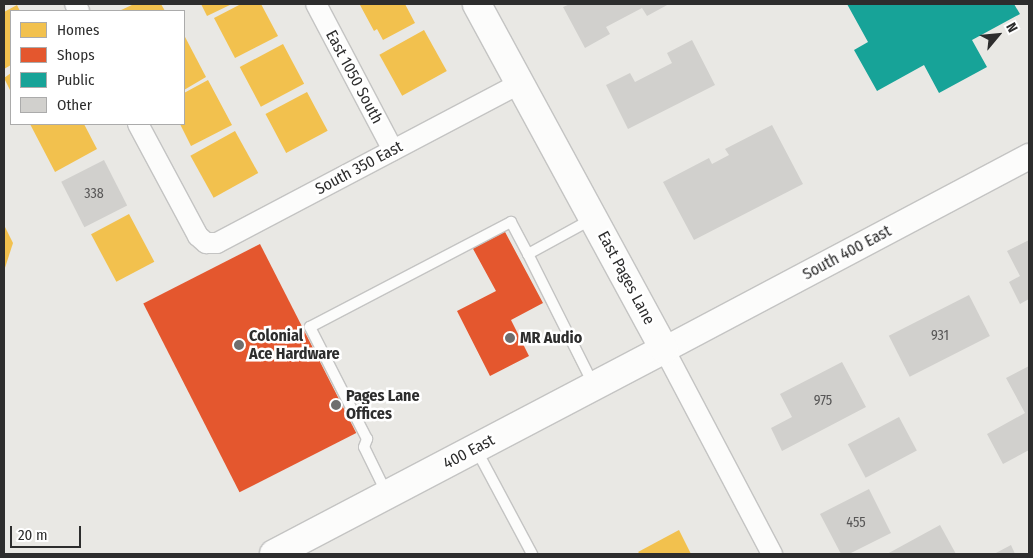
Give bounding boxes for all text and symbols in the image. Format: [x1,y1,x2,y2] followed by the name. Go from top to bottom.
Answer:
[10,10,185,125] legend
[973,10,1023,60] north arrow
[1002,20,1021,35] text: N
[57,21,99,39] text: Homes
[321,27,387,127] street label: East 1050 South
[57,46,95,64] text: Shops
[57,71,94,89] text: Public
[57,96,92,114] text: Other
[312,137,406,199] street label: South 350 East
[84,186,104,202] house number: 338
[799,222,895,284] street label: South 400 East
[593,228,659,328] street label: East Pages Lane
[249,326,340,364] place label: Colonial Ace Hardware
[520,328,582,348] place label: MR Audio
[931,328,949,344] house number: 931
[504,332,516,344] marker: MR Audio
[233,339,245,351] marker: Colonial Ace Hardware
[346,386,420,424] place label: Pages Lane Offices
[814,393,832,409] house number: 975
[330,399,342,411] marker: Pages Lane Offices
[440,431,498,473] street label: 400 East
[846,515,866,531] house number: 455
[12,516,84,548] scale bar
[18,526,48,544] text: 20 m

